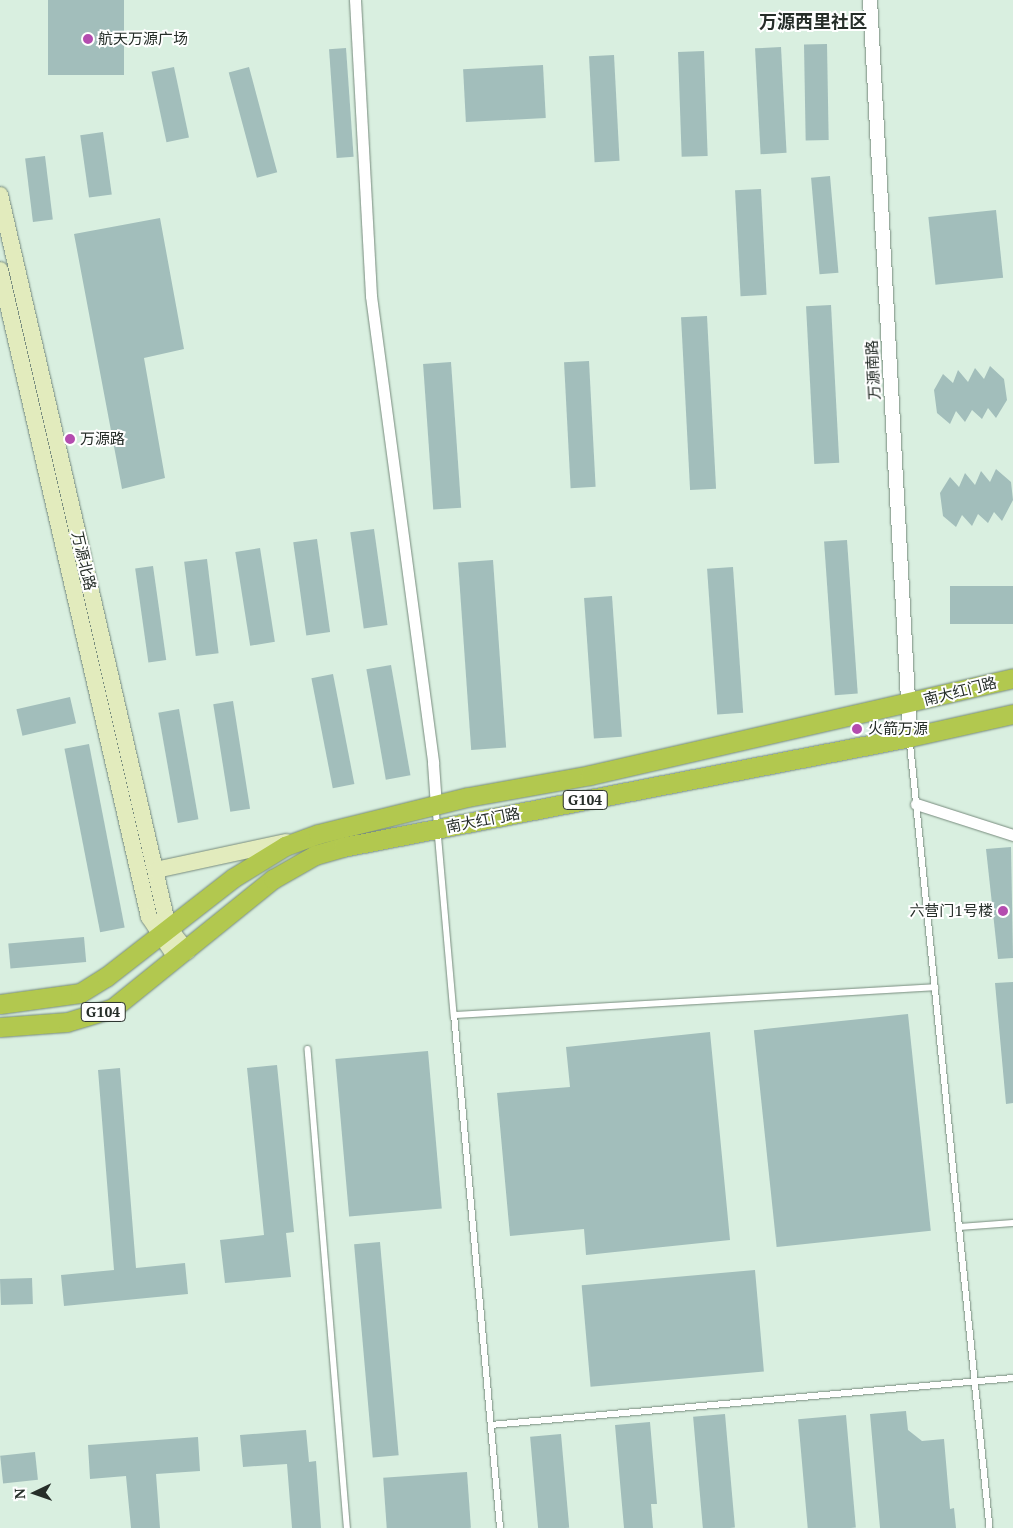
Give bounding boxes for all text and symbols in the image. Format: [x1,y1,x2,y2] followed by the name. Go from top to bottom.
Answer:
[759,10,867,32] district label: 万源西里社区
[98,30,188,48] place label: 航天万源广场
[82,33,94,45] marker: 航天万源广场
[862,340,884,400] street label: 万源南路
[80,430,125,448] place label: 万源路
[64,433,76,445] marker: 万源路
[68,530,100,592] street label: 万源北路
[921,673,999,709] street label: 南大红门路
[868,720,928,738] place label: 火箭万源
[850,722,864,736] marker: 火箭万源
[562,788,608,812] road number: G104
[444,804,522,836] street label: 南大红门路
[910,902,993,920] place label: 六营门1号楼
[997,905,1009,917] marker: 六营门1号楼
[80,1000,126,1024] road number: G104
[10,1468,60,1518] north arrow
[10,1488,29,1500] text: N

